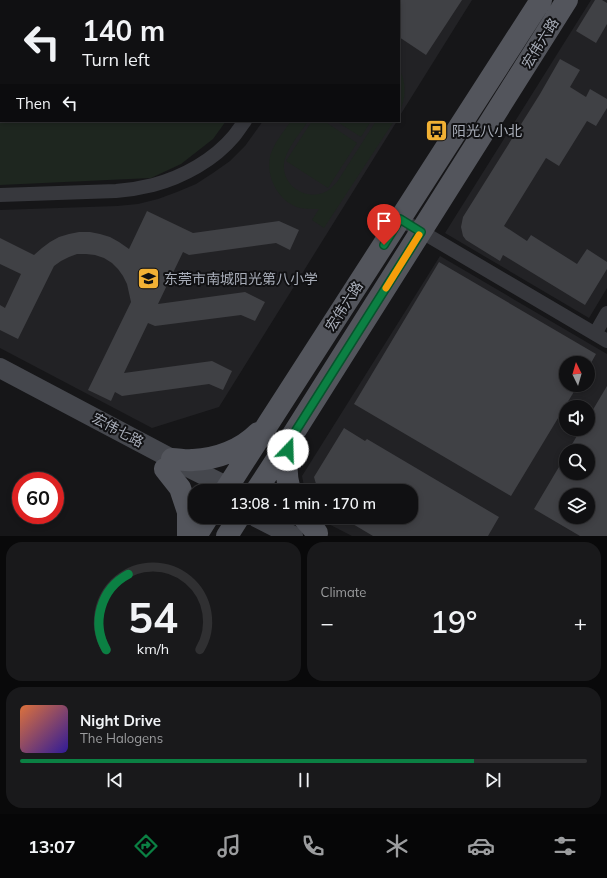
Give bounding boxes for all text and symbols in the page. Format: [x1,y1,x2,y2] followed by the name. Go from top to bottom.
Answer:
[82,13,165,48] text: 140 m
[518,14,562,72] street label: 宏伟六路
[16,16,68,68] icon: left
[82,48,150,71] text: Turn left
[59,92,81,114] icon: left
[16,94,51,113] text: Then
[423,118,449,144] bus stop icon: 阳光八小北
[452,122,522,140] place label: 阳光八小北
[367,204,401,245] pin
[373,210,395,232] icon: arrive
[136,266,162,292] school or university icon: 东莞市南城阳光第八小学
[164,270,318,288] place label: 东莞市南城阳光第八小学
[321,278,367,334] street label: 宏伟六路
[559,356,595,392] north arrow
[559,356,595,524] map controls
[559,400,595,436] button: sound
[89,409,147,451] street label: 宏伟七路
[267,429,309,471] position arrow
[559,444,595,480] button: search
[12,472,64,524] speed limit sign: 60
[559,488,595,524] button: layers
[230,494,376,513] text: 13:08 · 1 min · 170 m
[321,584,366,600] text: Climate
[128,590,178,642] text: 54
[430,603,477,641] text: 19°
[321,609,334,637] text: −
[574,609,587,637] text: +
[137,639,169,657] text: km/h
[80,711,161,730] text: Night Drive
[80,730,163,746] text: The Halogens
[104,769,126,791] icon: previous
[293,769,315,791] icon: pause
[482,769,504,791] icon: next
[132,832,160,860] icon: directions
[215,832,243,860] icon: music
[299,832,327,860] icon: phone
[383,832,411,860] icon: climate
[467,832,495,860] icon: car
[551,832,579,860] icon: filters
[28,835,76,858] text: 13:07

